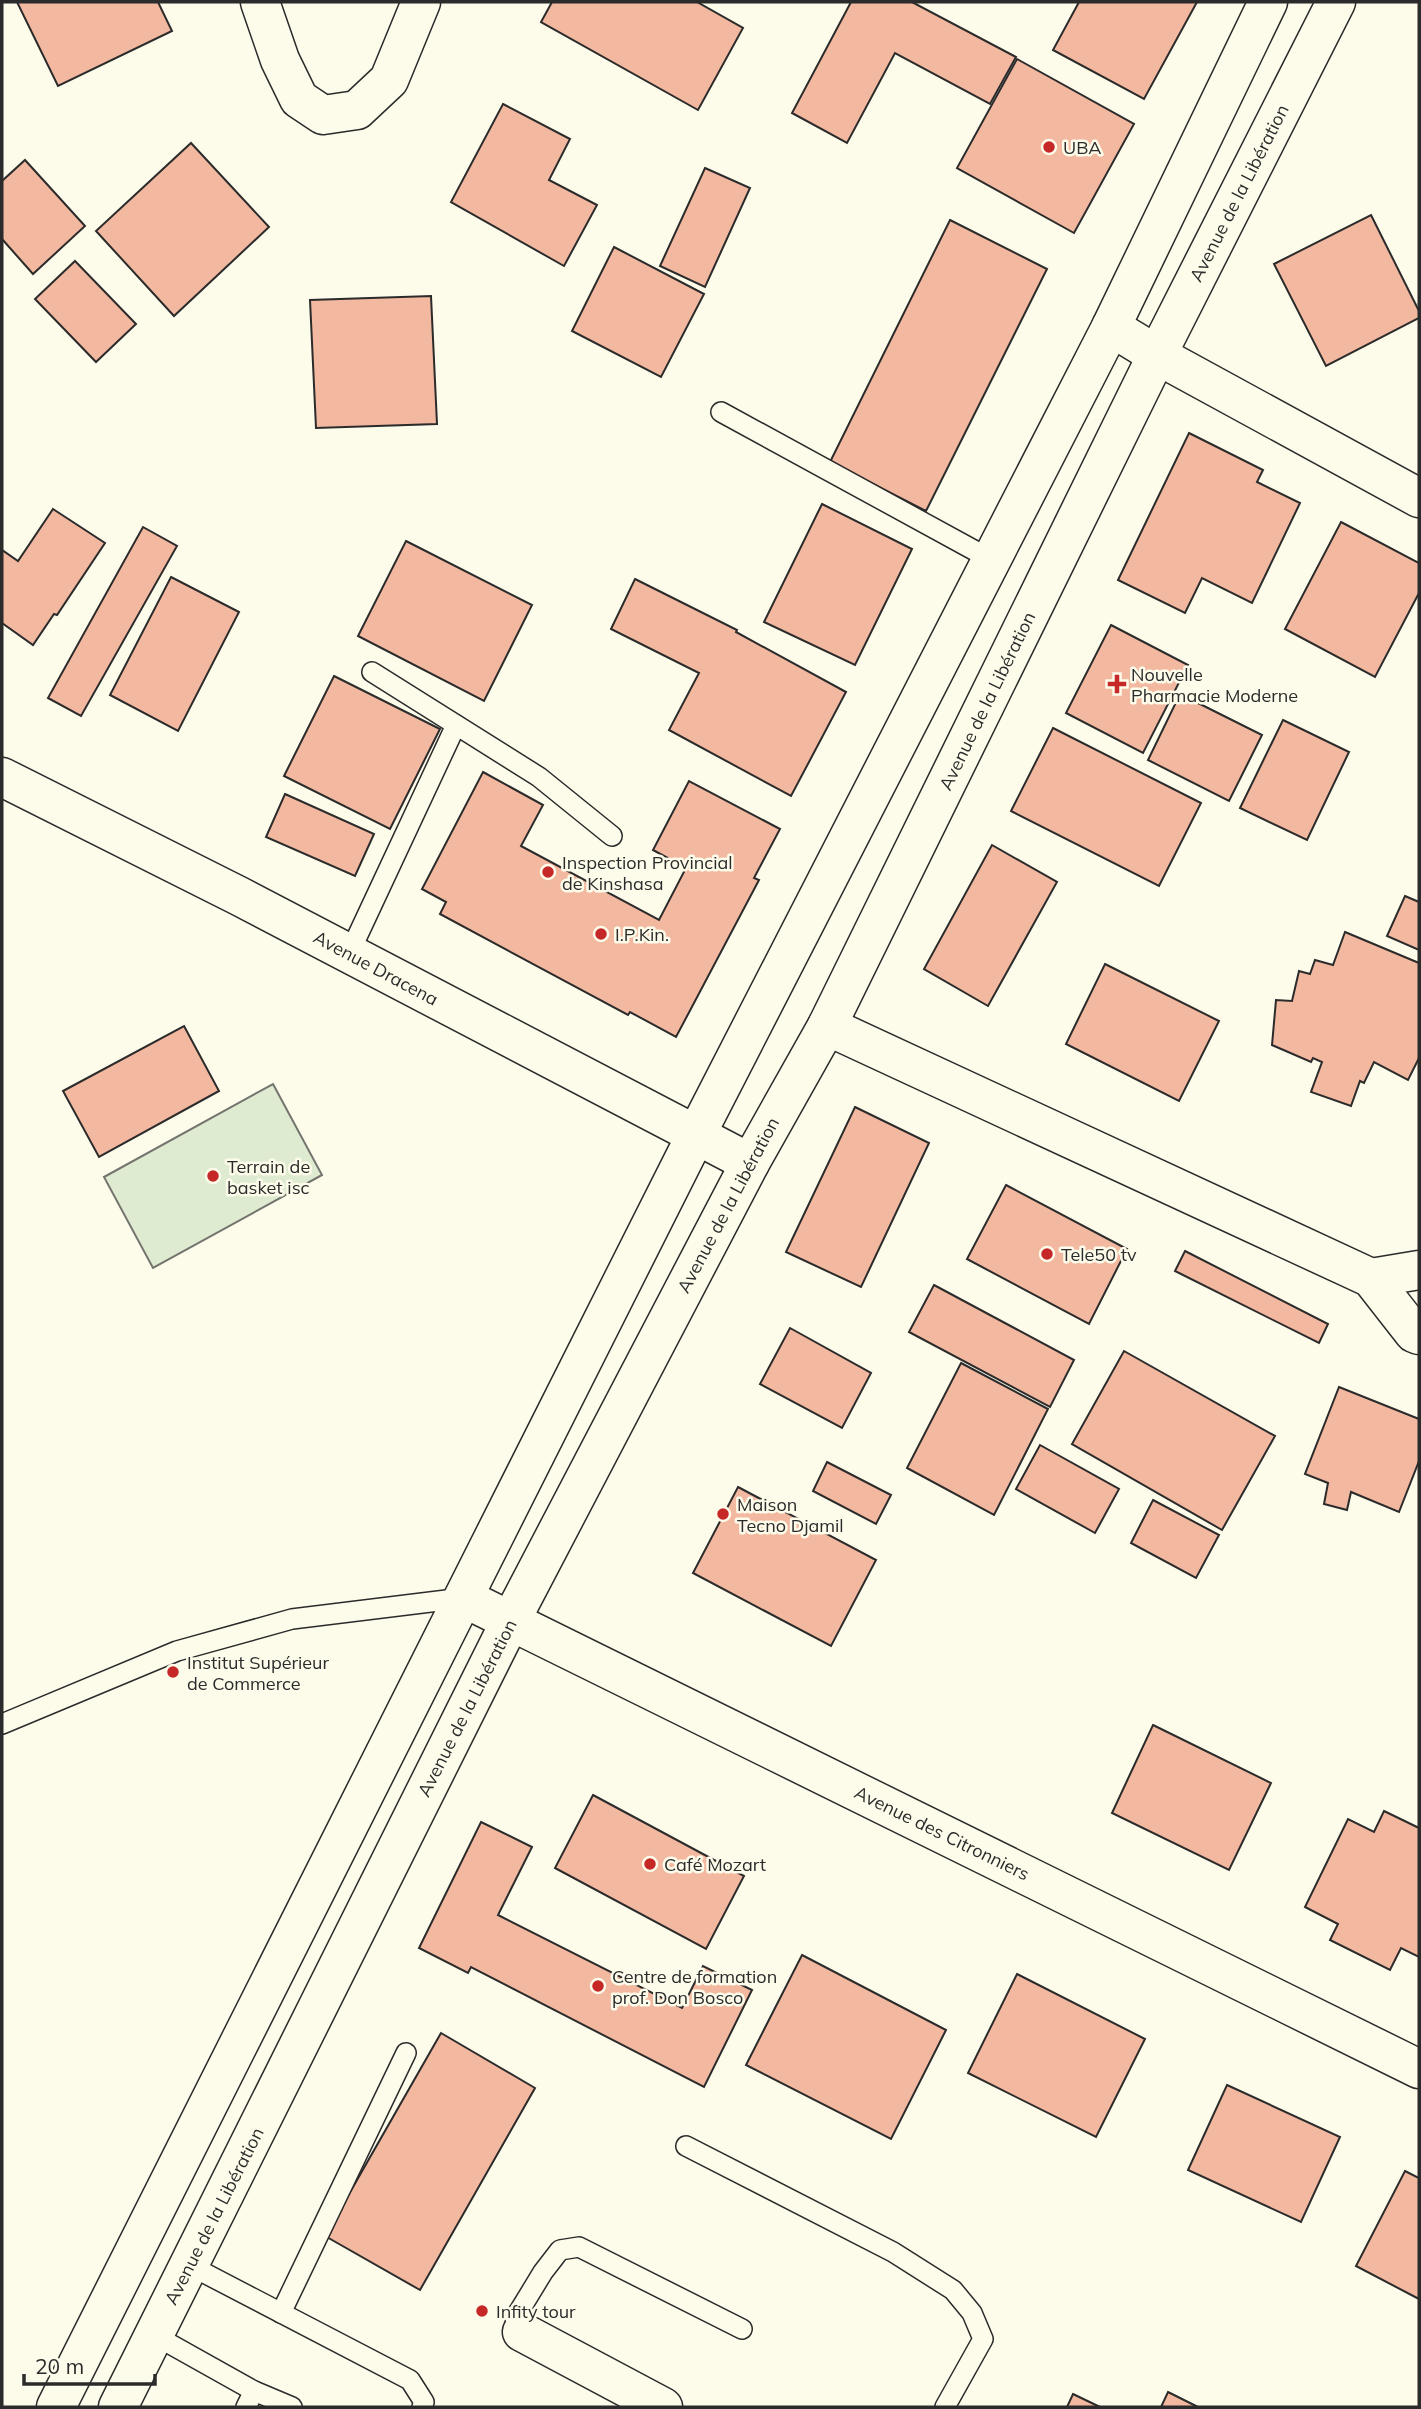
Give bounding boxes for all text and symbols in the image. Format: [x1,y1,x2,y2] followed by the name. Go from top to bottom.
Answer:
[1184,101,1294,285] street label: Avenue de la Libération
[1063,136,1101,159] place label: UBA
[1041,139,1057,155] marker: UBA
[934,608,1040,794] street label: Avenue de la Libération
[1131,663,1298,707] place label: Nouvelle Pharmacie Moderne
[1109,676,1125,692] marker: Nouvelle Pharmacie Moderne
[562,851,733,895] place label: Inspection Provincial de Kinshasa
[540,864,556,880] marker: Inspection Provincial de Kinshasa
[615,923,669,946] place label: I.P.Kin.
[310,925,442,1011] street label: Avenue Dracena
[593,926,609,942] marker: I.P.Kin.
[672,1113,784,1297] street label: Avenue de la Libération
[227,1155,310,1199] place label: Terrain de basket isc
[205,1168,221,1184] marker: Terrain de basket isc
[1061,1243,1137,1266] place label: Tele50 tv
[1039,1246,1055,1262] marker: Tele50 tv
[737,1493,844,1537] place label: Maison Tecno Djamil
[715,1506,731,1522] marker: Maison Tecno Djamil
[412,1616,522,1800] street label: Avenue de la Libération
[187,1651,330,1695] place label: Institut Supérieur de Commerce
[165,1664,181,1680] marker: Institut Supérieur de Commerce
[851,1781,1033,1885] street label: Avenue des Citronniers
[664,1853,766,1876] place label: Café Mozart
[642,1856,658,1872] marker: Café Mozart
[612,1965,777,2009] place label: Centre de formation prof. Don Bosco
[590,1978,606,1994] marker: Centre de formation prof. Don Bosco
[159,2124,269,2308] street label: Avenue de la Libération
[496,2300,576,2323] place label: Infity tour
[474,2303,490,2319] marker: Infity tour
[24,2342,156,2386] scale bar
[35,2353,84,2379] text: 20 m

